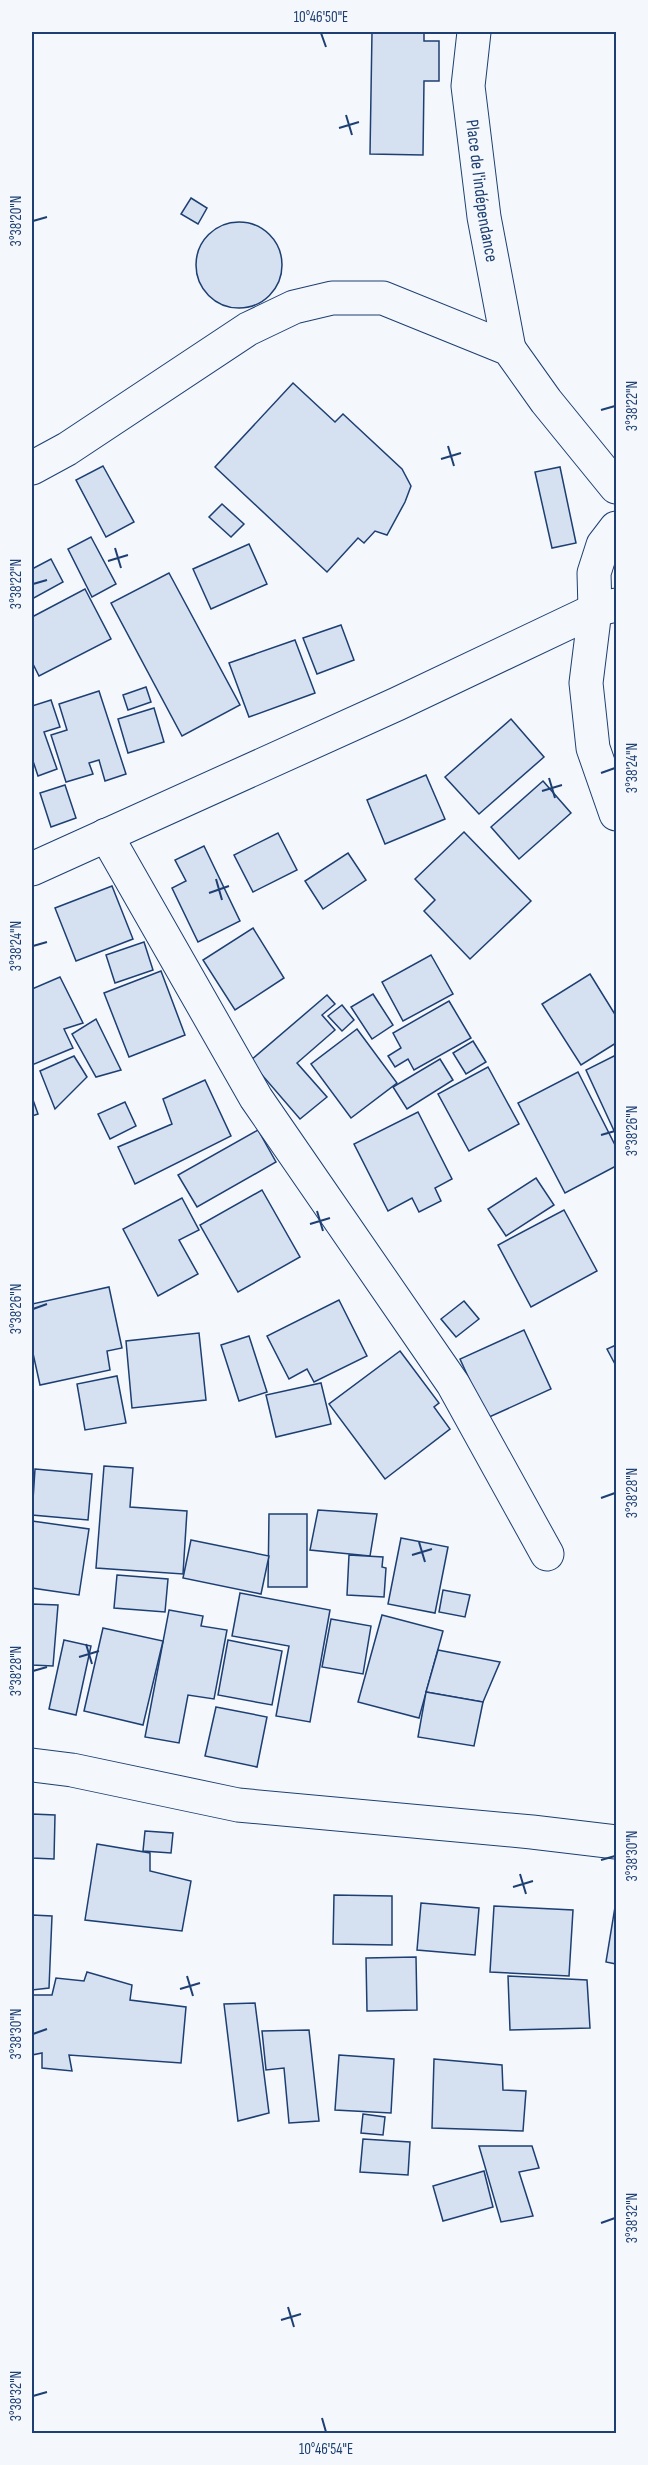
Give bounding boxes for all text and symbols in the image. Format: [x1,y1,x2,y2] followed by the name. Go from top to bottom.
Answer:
[294,8,348,27] text: 10°46'50"E
[462,118,503,264] street label: Place de l'indépendance
[7,196,26,246] text: 3°38'20"N
[623,381,642,431] text: 3°38'22"N
[7,559,26,609] text: 3°38'22"N
[623,743,642,793] text: 3°38'24"N
[7,921,26,971] text: 3°38'24"N
[623,1106,642,1156] text: 3°38'26"N
[7,1284,26,1334] text: 3°38'26"N
[623,1468,642,1518] text: 3°38'28"N
[7,1646,26,1696] text: 3°38'28"N
[623,1831,642,1881] text: 3°38'30"N
[7,2009,26,2059] text: 3°38'30"N
[623,2193,642,2243] text: 3°38'32"N
[7,2371,26,2421] text: 3°38'32"N
[299,2440,353,2459] text: 10°46'54"E

